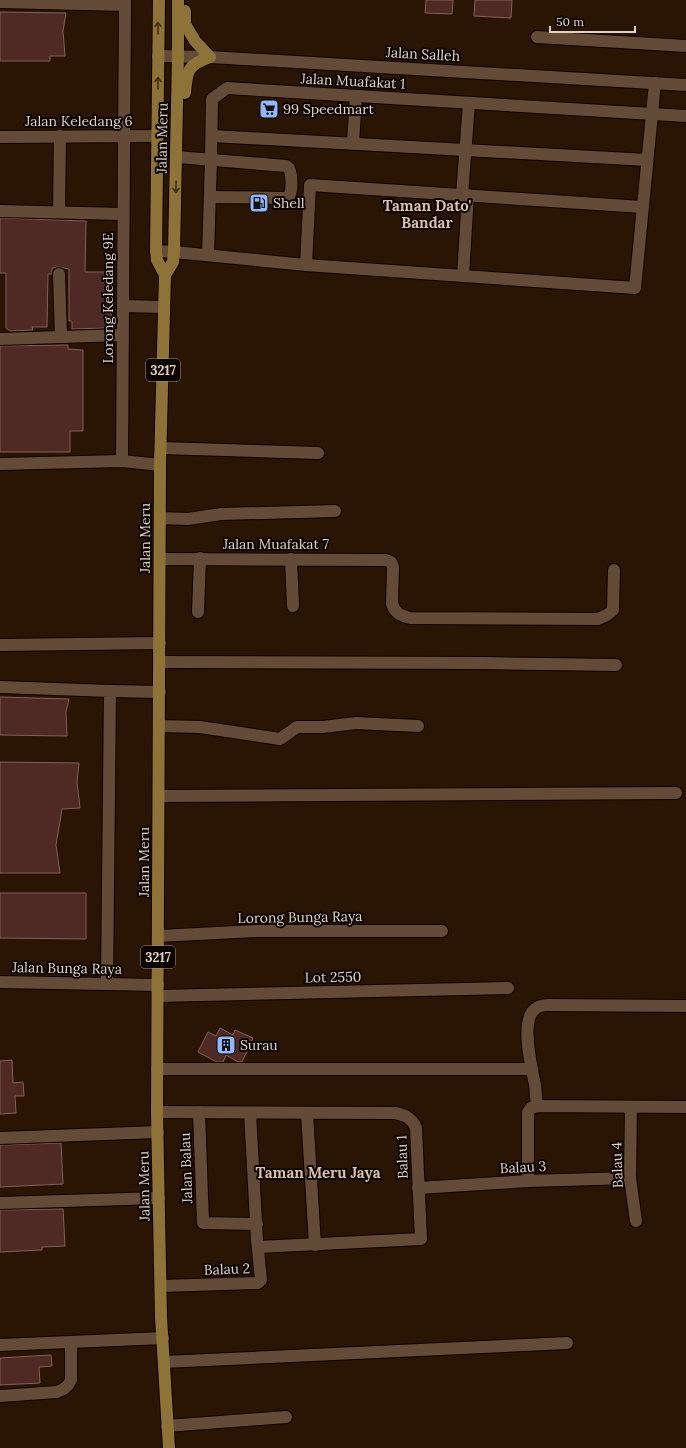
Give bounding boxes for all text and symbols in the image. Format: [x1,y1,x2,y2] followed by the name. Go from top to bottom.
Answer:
[550,8,635,34] scale bar
[556,14,584,29] text: 50 m
[154,22,162,35] one-way arrow
[384,43,461,65] street label: Jalan Salleh
[299,69,406,93] street label: Jalan Muafakat 1
[154,77,162,90] one-way arrow
[258,98,280,120] supermarket icon: 99 Speedmart
[283,100,374,118] place label: 99 Speedmart
[152,103,172,174] street label: Jalan Meru
[24,112,133,130] street label: Jalan Keledang 6
[172,180,180,193] one-way arrow
[248,192,270,214] fuel station icon: Shell
[273,194,305,212] place label: Shell
[383,196,471,232] district label: Taman Dato' Bandar
[99,232,117,363] street label: Lorong Keledang 9E
[146,359,180,381] road number: 3217
[136,503,154,574] street label: Jalan Meru
[222,535,330,553] street label: Jalan Muafakat 7
[135,827,153,898] street label: Jalan Meru
[237,907,363,927] street label: Lorong Bunga Raya
[141,946,175,968] road number: 3217
[11,958,122,978] street label: Jalan Bunga Raya
[304,968,362,986] street label: Lot 2550
[215,1034,237,1056] building icon: Surau
[240,1036,278,1054] place label: Surau
[176,1132,196,1205] street label: Jalan Balau
[392,1135,412,1179] street label: Balau 1
[607,1141,627,1189] street label: Balau 4
[134,1151,154,1222] street label: Jalan Meru
[499,1157,547,1177] street label: Balau 3
[255,1163,381,1182] district label: Taman Meru Jaya
[203,1259,251,1279] street label: Balau 2

